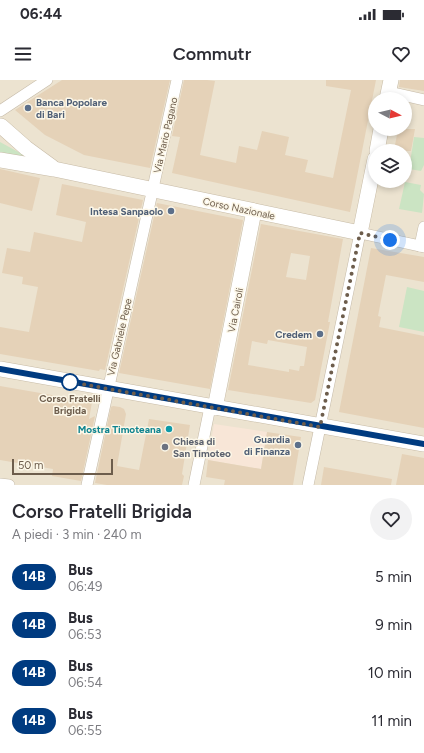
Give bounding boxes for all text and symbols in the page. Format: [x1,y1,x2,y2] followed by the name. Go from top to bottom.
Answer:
[20,5,62,23] text: 06:44
[12,43,34,65] icon: menu
[173,43,251,65] text: Commutr
[390,43,412,65] icon: heart
[368,92,412,136] north arrow
[368,92,412,188] map controls
[36,96,107,121] place label: Banca Popolare di Bari
[150,96,181,174] street label: Via Mario Pagano
[23,103,33,113] marker: Banca Popolare di Bari
[368,144,412,188] button: layers
[202,194,277,223] street label: Corso Nazionale
[90,205,163,218] place label: Intesa Sanpaolo
[166,206,176,216] marker: Intesa Sanpaolo
[380,230,400,250] your location
[225,287,246,333] street label: Via Cairoli
[104,297,135,377] street label: Via Gabriele Pepe
[275,328,312,341] place label: Credem
[315,329,325,339] marker: Credem
[61,373,79,391] marker: Corso Fratelli Brigida
[39,392,101,417] place label: Corso Fratelli Brigida
[78,423,161,436] place label: Mostra Timoteana
[164,424,174,434] marker: Mostra Timoteana
[244,433,290,458] place label: Guardia di Finanza
[173,435,231,460] place label: Chiesa di San Timoteo
[293,440,303,450] marker: Guardia di Finanza
[160,442,170,452] marker: Chiesa di San Timoteo
[12,457,113,476] scale bar
[18,459,43,472] text: 50 m
[370,498,412,540] button: heart
[12,500,192,523] text: Corso Fratelli Brigida
[12,527,141,542] text: A piedi · 3 min · 240 m
[68,561,93,579] text: Bus
[22,568,46,585] text: 14B
[375,568,412,586] text: 5 min
[68,579,102,594] text: 06:49
[68,609,93,627] text: Bus
[22,616,46,633] text: 14B
[375,616,412,634] text: 9 min
[68,627,102,642] text: 06:53
[68,657,93,675] text: Bus
[22,664,46,681] text: 14B
[368,664,412,682] text: 10 min
[68,675,103,690] text: 06:54
[68,705,93,723] text: Bus
[22,712,46,729] text: 14B
[371,712,412,730] text: 11 min
[68,723,102,738] text: 06:55

